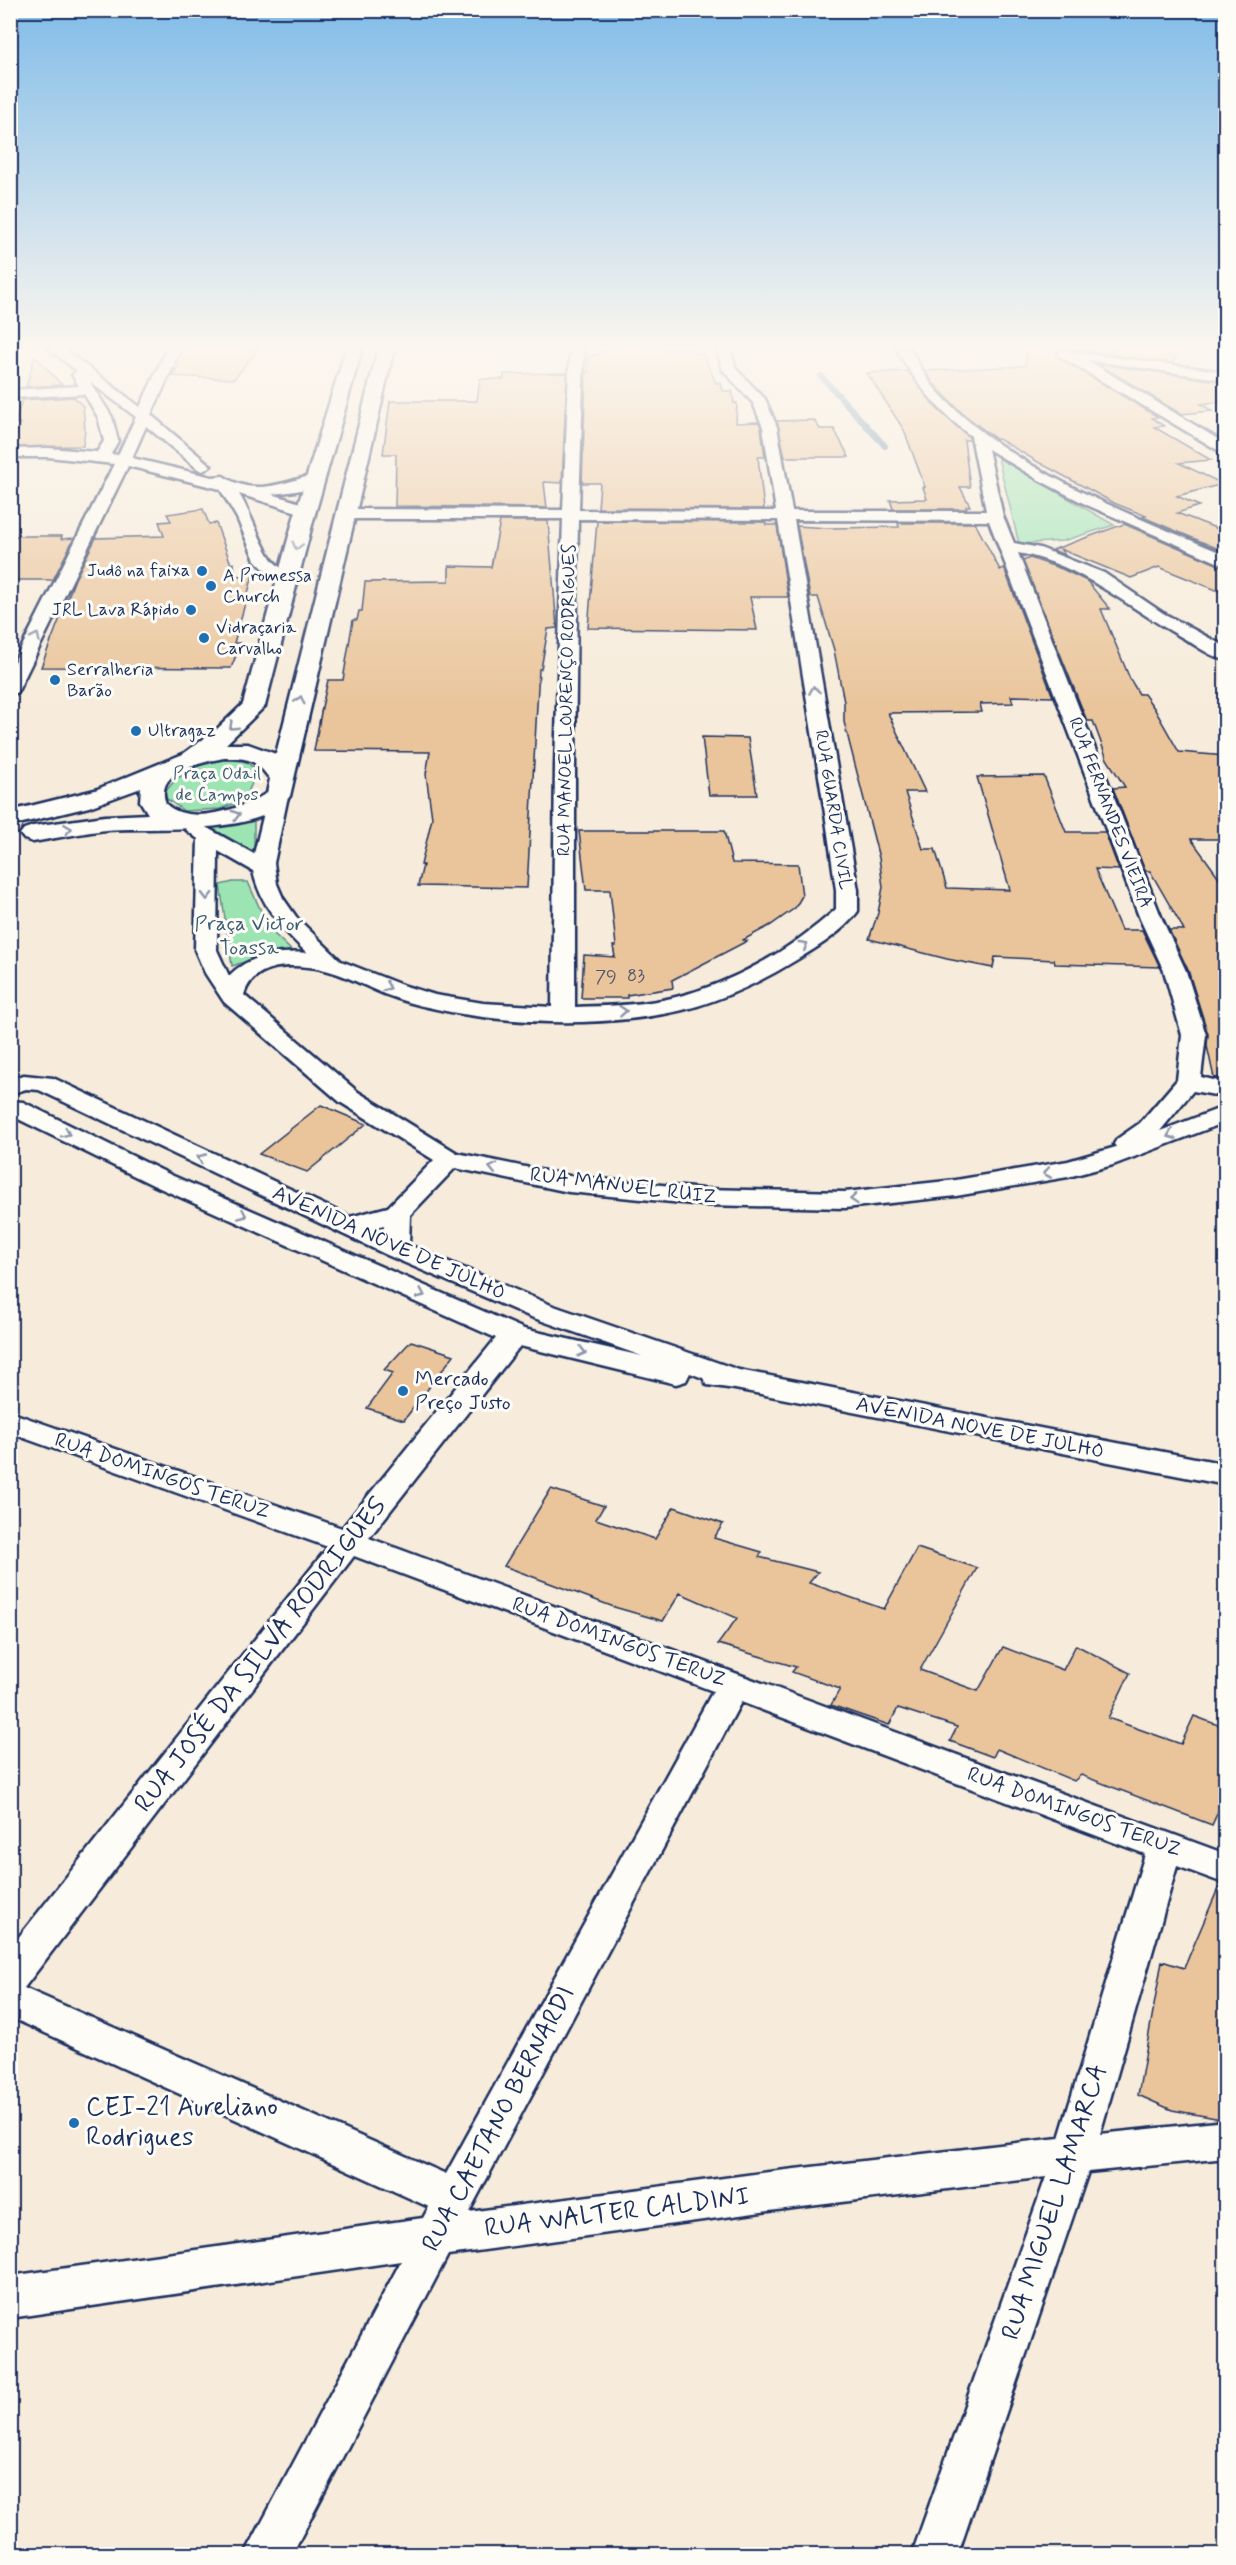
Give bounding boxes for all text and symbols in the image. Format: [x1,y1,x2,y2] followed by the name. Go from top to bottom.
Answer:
[292,540,304,551] one-way arrow
[552,544,582,856] street label: RUA MANOEL LOURENÇO RODRIGUES
[87,559,190,583] place label: Judô na faixa
[195,564,209,578] marker: Judô na faixa
[223,564,312,609] place label: A Promessa Church
[204,579,218,593] marker: A Promessa Church
[51,598,179,622] place label: JRL Lava Rápido
[184,603,198,617] marker: JRL Lava Rápido
[216,616,296,661] place label: Vidraçaria Carvalho
[197,631,211,645] marker: Vidraçaria Carvalho
[29,632,41,643] one-way arrow
[67,658,154,703] place label: Serralheria Barão
[48,673,62,687] marker: Serralheria Barão
[809,685,821,695] one-way arrow
[292,695,305,705] one-way arrow
[1062,714,1158,912] street label: RUA FERNANDES VIEIRA
[148,719,216,743] place label: Ultragaz
[229,719,240,730] one-way arrow
[129,724,143,738] marker: Ultragaz
[809,728,858,892] street label: RUA GUARDA CIVIL
[173,762,261,807] park label: Praça Odail de Campos
[230,810,241,822] one-way arrow
[64,823,73,835] one-way arrow
[201,891,213,900] one-way arrow
[194,910,304,962] park label: Praça Victor Toassa
[798,941,808,953] one-way arrow
[627,964,645,988] house number: 83
[595,965,617,989] house number: 79
[381,980,392,992] one-way arrow
[618,1004,627,1017] one-way arrow
[60,1126,71,1137] one-way arrow
[1167,1128,1178,1140] one-way arrow
[196,1153,207,1165] one-way arrow
[528,1161,718,1211] street label: RUA MANUEL RUIZ
[488,1162,498,1175] one-way arrow
[1042,1166,1051,1178] one-way arrow
[268,1179,510,1307] street label: AVENIDA NOVE DE JULHO
[849,1192,858,1205] one-way arrow
[236,1208,247,1220] one-way arrow
[415,1287,426,1299] one-way arrow
[576,1344,586,1357] one-way arrow
[415,1365,511,1417] place label: Mercado Preço Justo
[396,1384,410,1398] marker: Mercado Preço Justo
[854,1390,1106,1466] street label: AVENIDA NOVE DE JULHO
[51,1426,273,1526] street label: RUA DOMINGOS TERUZ
[126,1489,395,1820] street label: RUA JOSÉ DA SILVA RODRIGUES
[508,1590,730,1694] street label: RUA DOMINGOS TERUZ
[963,1760,1185,1864] street label: RUA DOMINGOS TERUZ
[415,1980,583,2258] street label: RUA CAETANO BERNARDI
[994,2060,1116,2344] street label: RUA MIGUEL LAMARCA
[86,2091,278,2155] place label: CEI-21 Aureliano Rodrigues
[67,2116,81,2130] marker: CEI-21 Aureliano Rodrigues
[483,2180,751,2246] street label: RUA WALTER CALDINI

